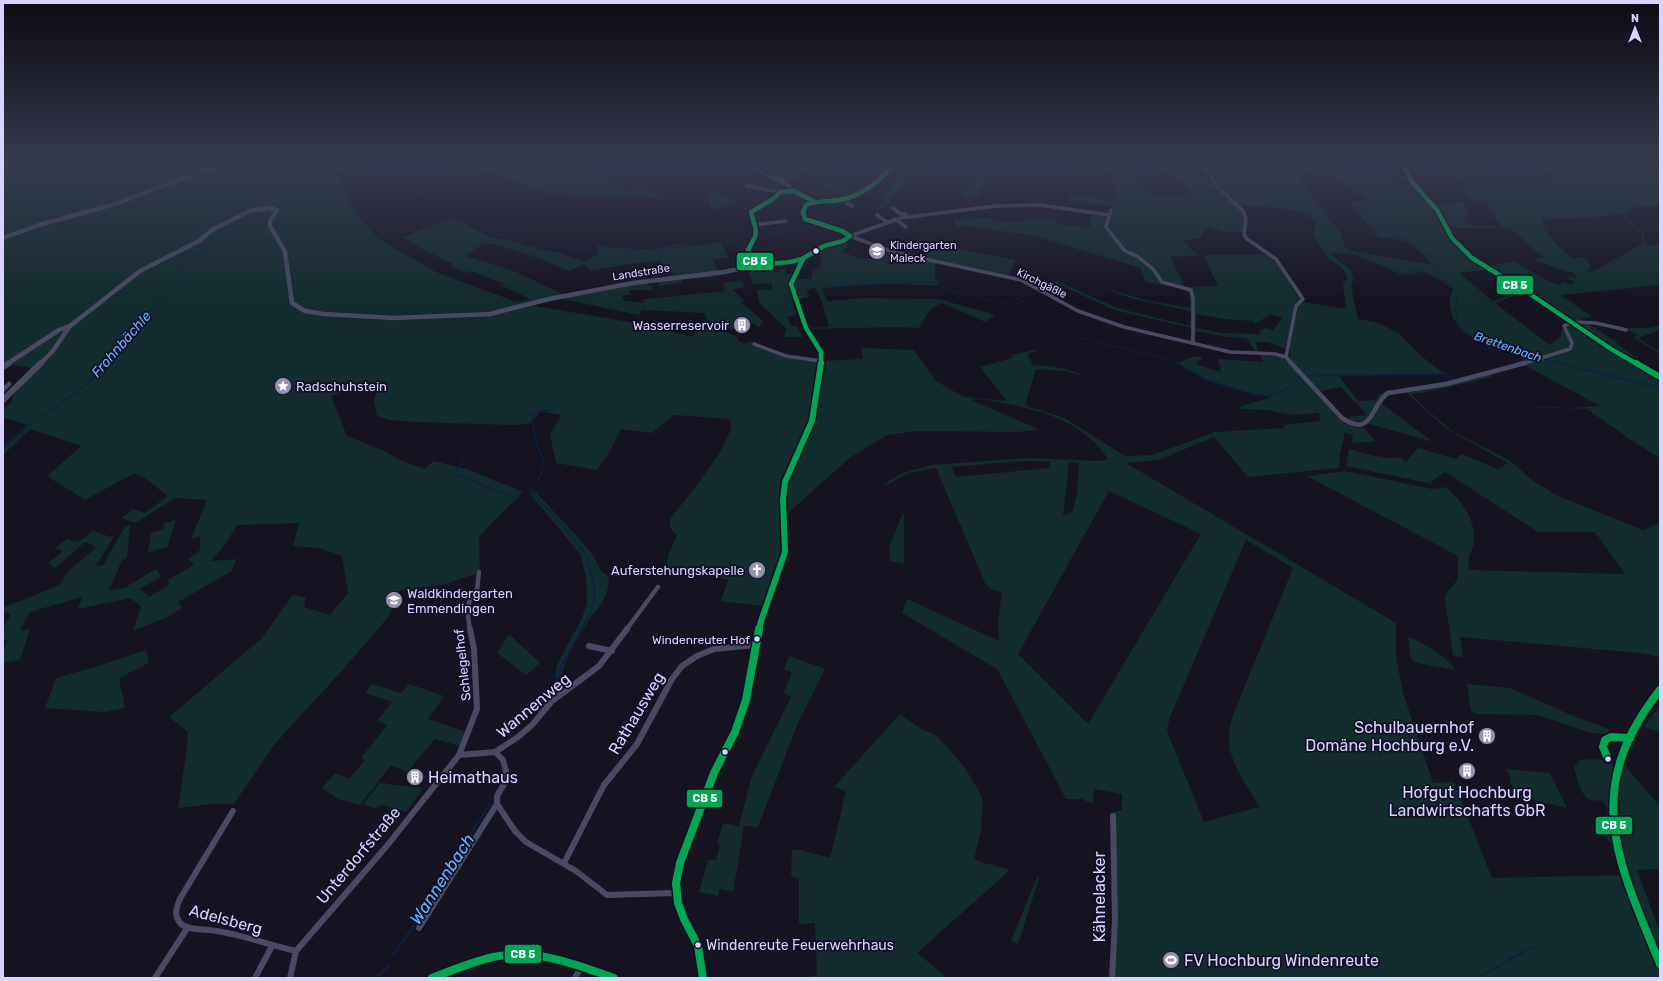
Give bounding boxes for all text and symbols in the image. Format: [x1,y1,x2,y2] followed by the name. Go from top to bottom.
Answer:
[1615,8,1655,48] north arrow
[1631,12,1639,25] text: N
[890,239,957,265] place label: Kindergarten Maleck
[867,241,887,261] school or university icon: Kindergarten Maleck
[811,246,821,256] unlabelled marker
[736,252,774,271] line badge: CB 5
[743,255,767,268] text: CB 5
[611,262,671,283] street label: Landstraße
[1015,266,1069,301] street label: Kirchgäßle
[1496,275,1534,295] line badge: CB 5
[1503,279,1527,292] text: CB 5
[88,308,155,381] water label: Frohnbächle
[732,315,752,335] building icon: Wasserreservoir
[633,318,729,333] place label: Wasserreservoir
[1472,329,1544,365] water label: Brettenbach
[273,376,293,396] place icon: Radschuhstein
[296,379,387,394] place label: Radschuhstein
[747,560,767,580] church icon: Auferstehungskapelle
[611,563,744,579] place label: Auferstehungskapelle
[407,586,513,617] place label: Waldkindergarten Emmendingen
[384,590,404,610] school or university icon: Waldkindergarten Emmendingen
[451,628,475,702] street label: Schlegelhof
[652,633,750,647] place label: Windenreuter Hof
[752,634,762,644] marker: Windenreuter Hof
[493,669,574,742] street label: Wannenweg
[604,669,668,758] street label: Rathausweg
[1305,718,1475,755] place label: Schulbauernhof Domäne Hochburg e.V.
[1477,726,1497,746] building icon: Schulbauernhof Domäne Hochburg e.V.
[720,747,730,757] unlabelled marker
[1603,754,1613,764] unlabelled marker
[1457,761,1477,781] building icon: Hofgut Hochburg Landwirtschafts GbR
[405,767,425,787] building icon: Heimathaus
[428,768,518,787] place label: Heimathaus
[1389,783,1545,820] place label: Hofgut Hochburg Landwirtschafts GbR
[686,789,723,808] line badge: CB 5
[693,792,717,805] text: CB 5
[312,803,404,908] street label: Unterdorfstraße
[1595,816,1633,835] line badge: CB 5
[1602,819,1626,832] text: CB 5
[405,830,479,928] water label: Wannenbach
[1090,851,1109,943] street label: Kähnelacker
[187,901,265,938] street label: Adelsberg
[706,937,894,954] place label: Windenreute Feuerwehrhaus
[693,940,703,950] marker: Windenreute Feuerwehrhaus
[504,944,542,964] line badge: CB 5
[511,948,535,961] text: CB 5
[1161,950,1181,970] sports icon: FV Hochburg Windenreute
[1184,951,1379,970] place label: FV Hochburg Windenreute

